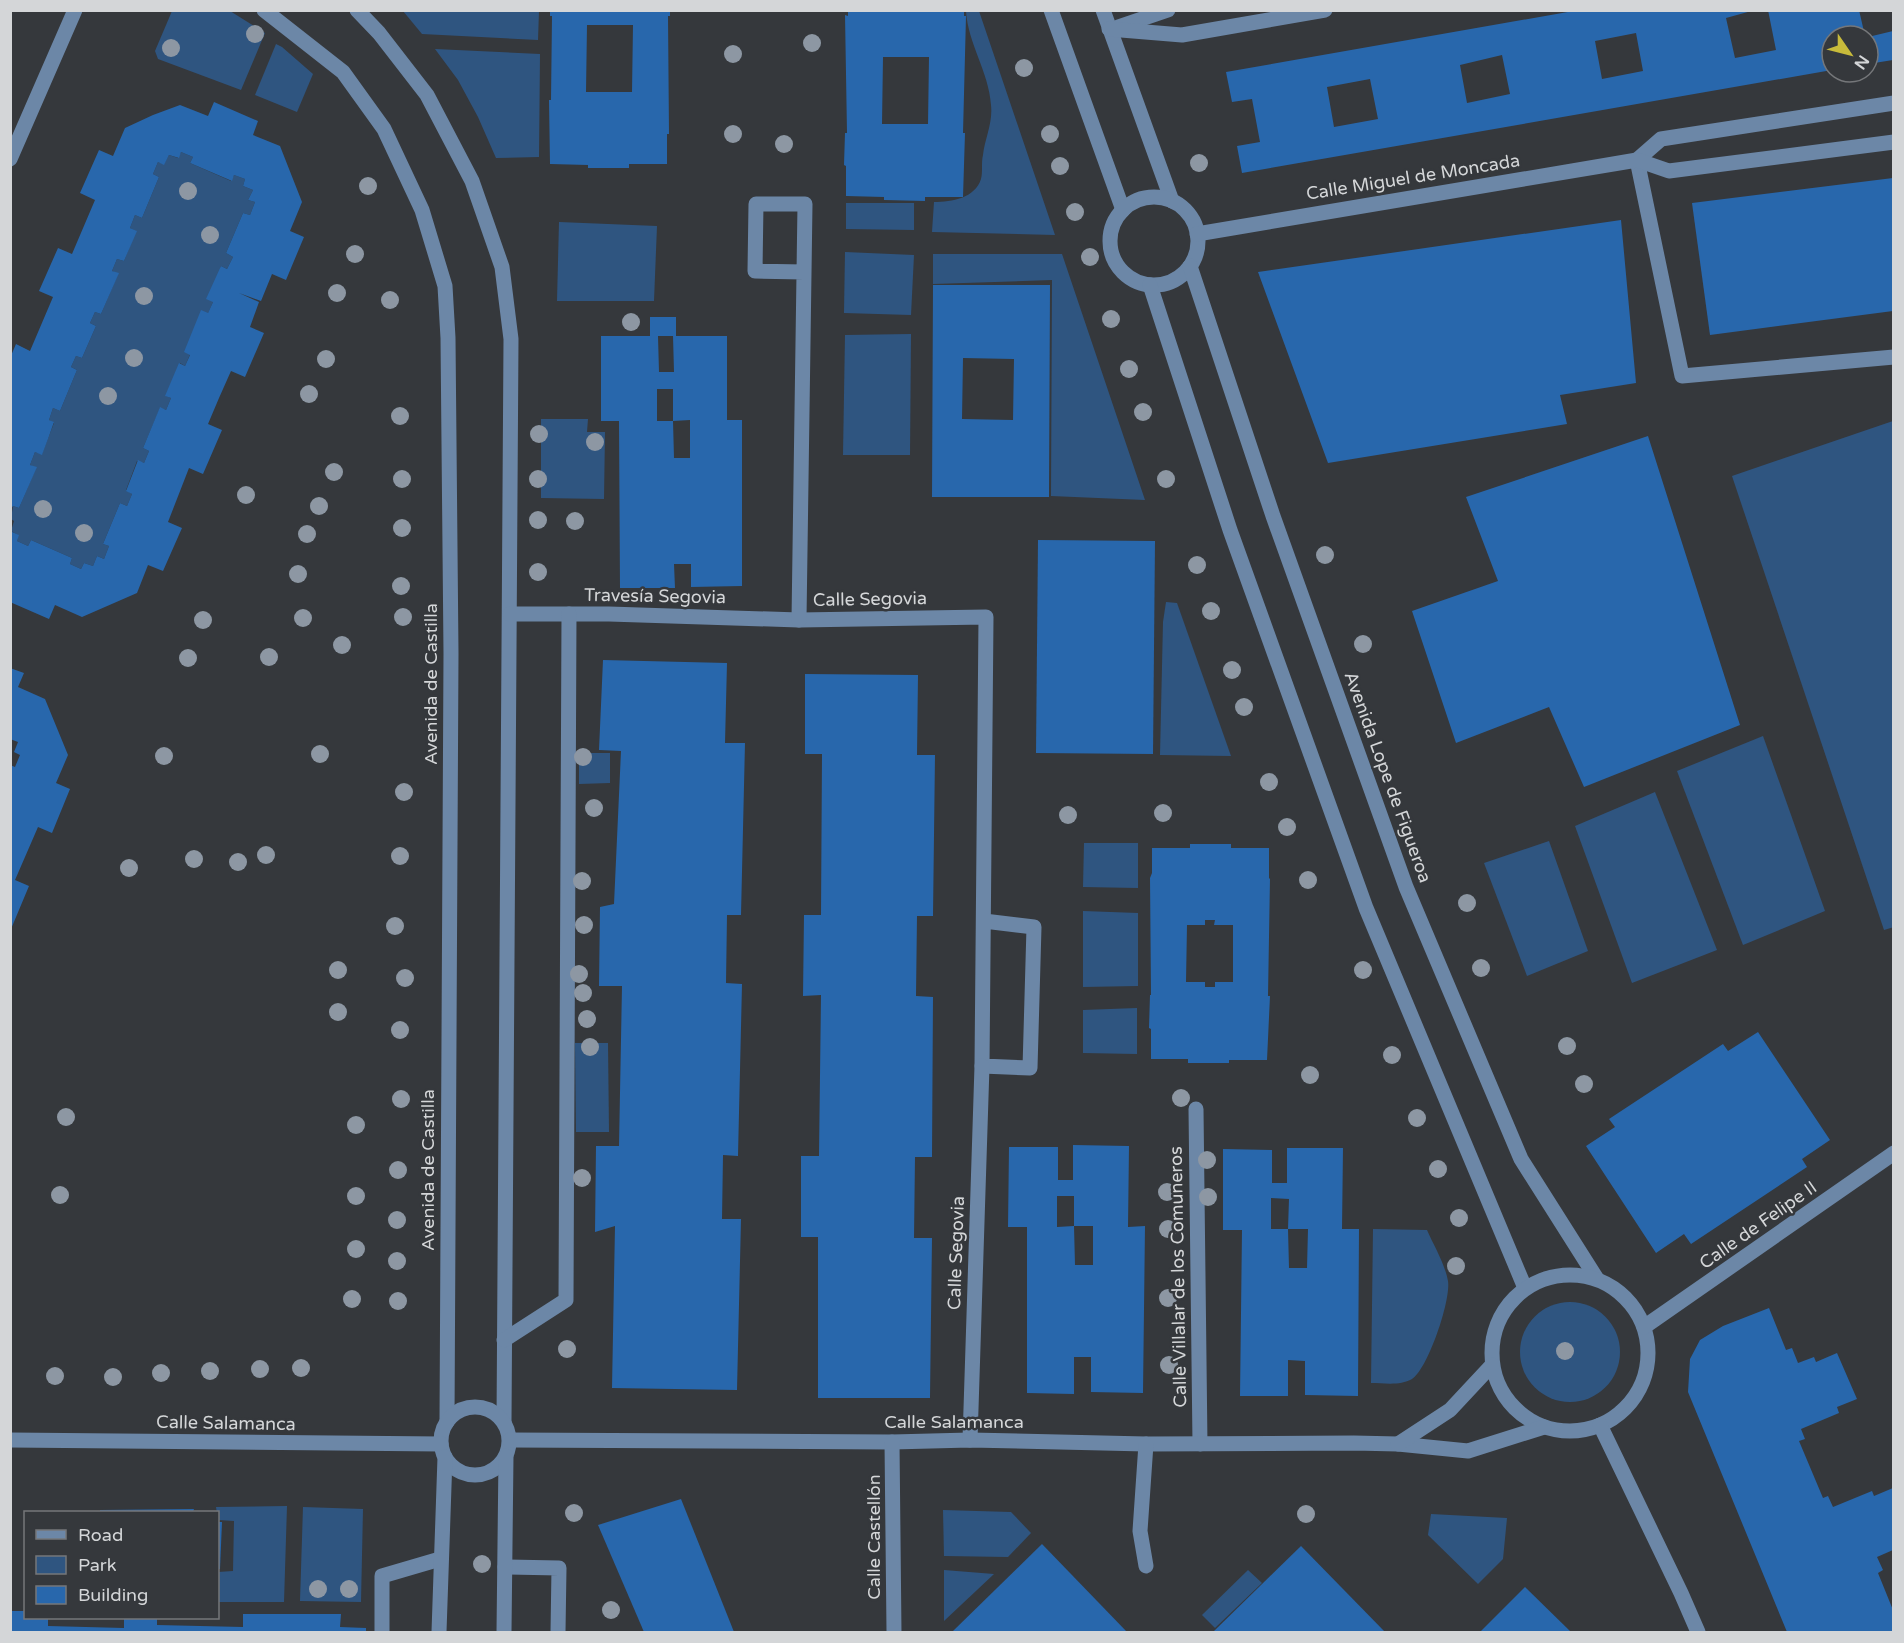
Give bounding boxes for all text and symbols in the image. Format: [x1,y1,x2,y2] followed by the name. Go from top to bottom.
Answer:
[1820,24,1880,84] north arrow
[1850,51,1873,73] text: N
[1304,149,1522,205] street label: Calle Miguel de Moncada
[584,584,726,608] street label: Travesía Segovia
[813,587,927,611] street label: Calle Segovia
[420,603,442,765] street label: Avenida de Castilla
[1339,668,1437,886] street label: Avenida Lope de Figueroa
[417,1089,439,1251] street label: Avenida de Castilla
[1165,1146,1191,1408] street label: Calle Villalar de los Comuneros
[1695,1176,1821,1274] street label: Calle de Felipe II
[943,1196,969,1310] street label: Calle Segovia
[156,1411,296,1435] street label: Calle Salamanca
[884,1411,1024,1433] street label: Calle Salamanca
[863,1474,885,1600] street label: Calle Castellón
[24,1511,219,1619] legend
[78,1524,123,1546] text: Road
[78,1554,117,1576] text: Park
[78,1584,148,1606] text: Building

